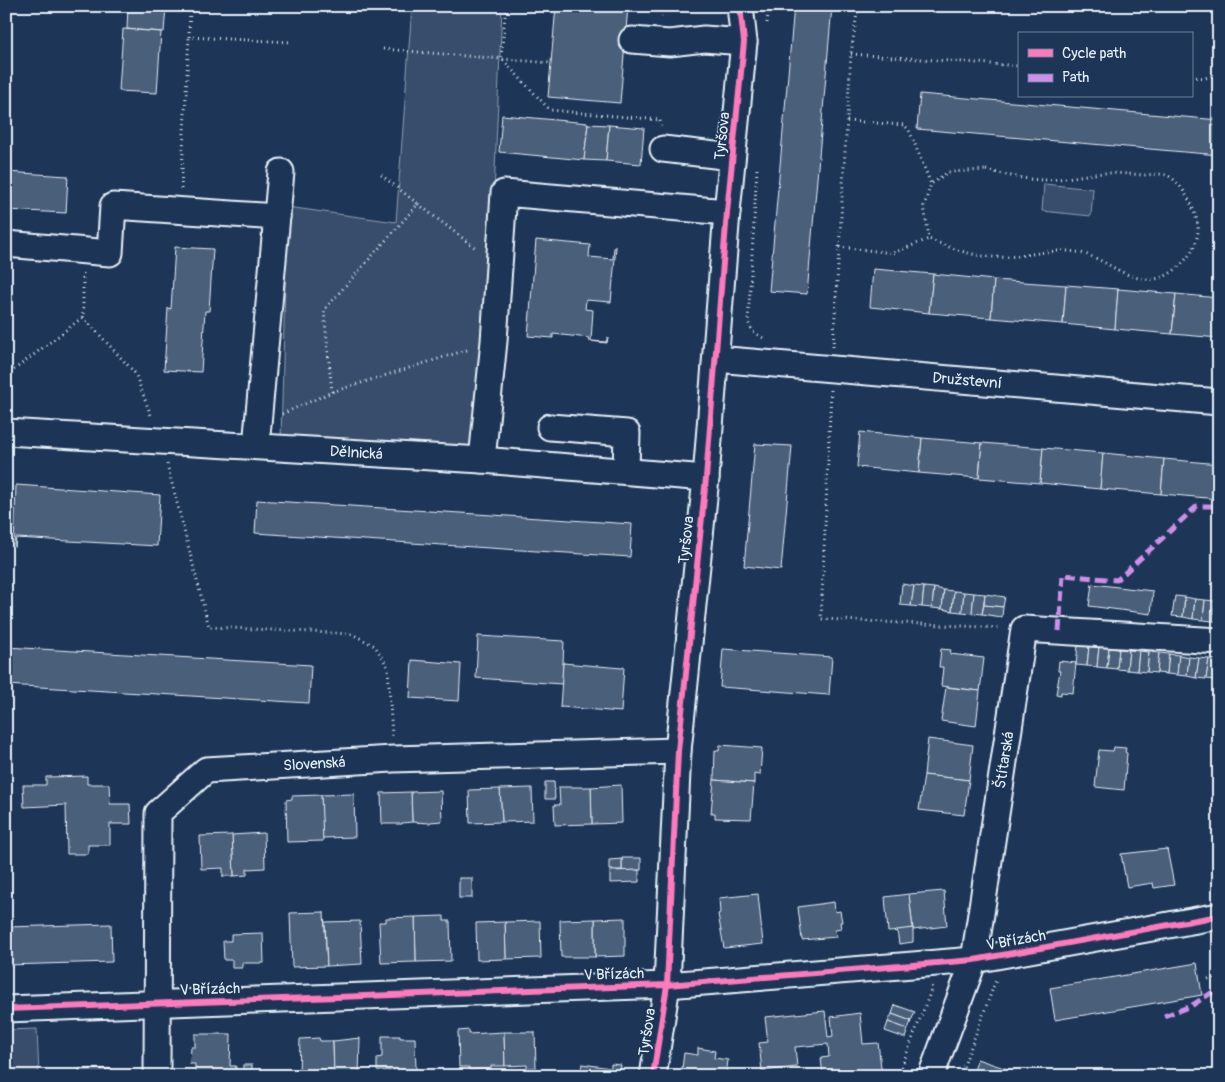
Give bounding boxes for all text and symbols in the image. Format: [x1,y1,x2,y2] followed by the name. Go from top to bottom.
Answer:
[1018,32,1192,98] legend
[1062,44,1126,63] text: Cycle path
[1062,68,1089,87] text: Path
[711,111,734,161] street label: Tyršova
[931,369,1003,393] street label: Družstevní
[329,442,383,464] street label: Dělnická
[675,515,698,565] street label: Tyršova
[991,730,1018,790] street label: Štítarská
[283,753,346,775] street label: Slovenská
[985,926,1047,955] street label: V Břízách
[584,964,644,985] street label: V Břízách
[180,979,240,1000] street label: V Břízách
[635,1007,660,1057] street label: Tyršova

